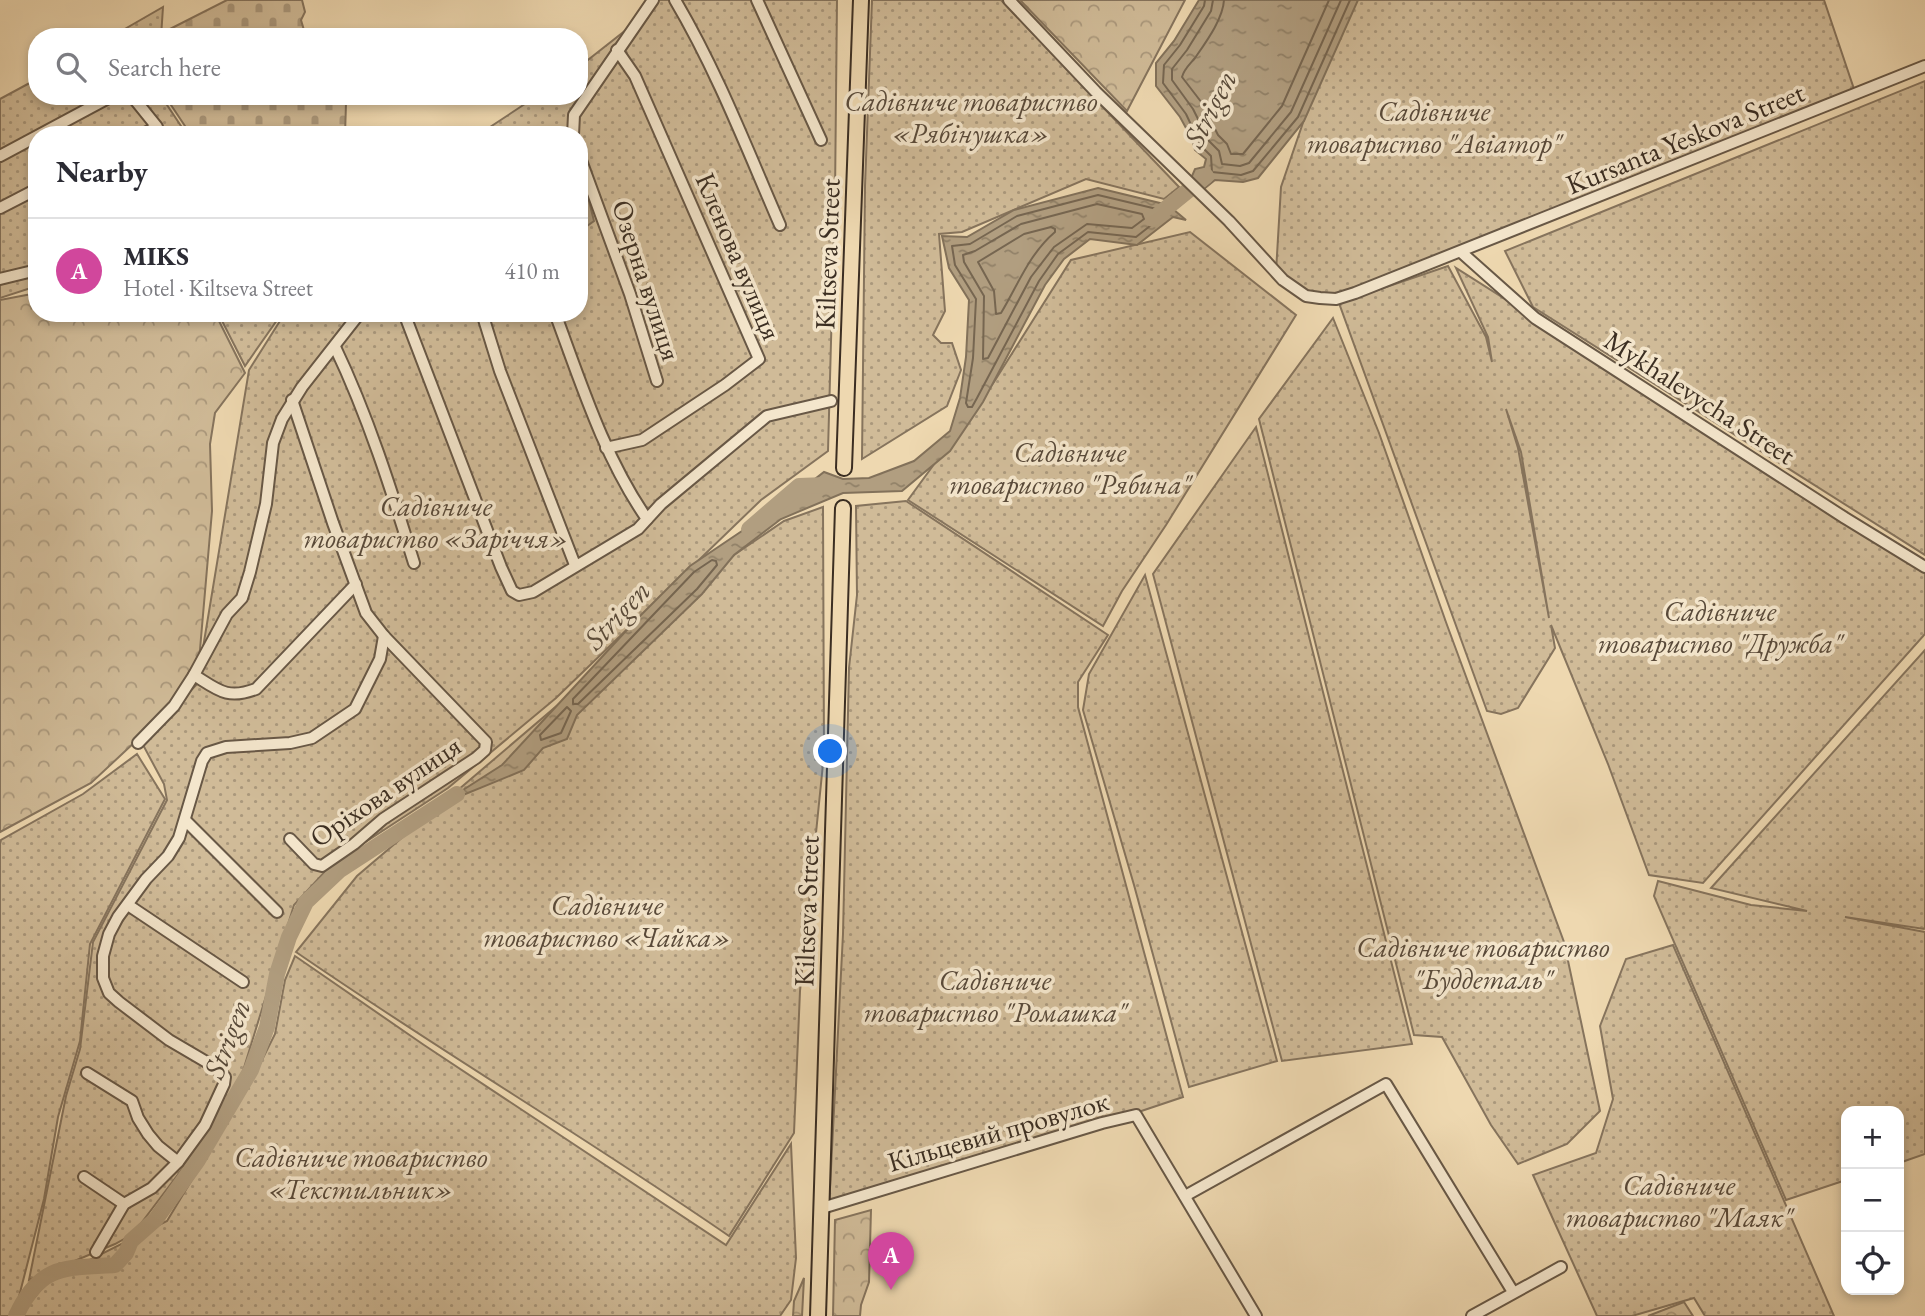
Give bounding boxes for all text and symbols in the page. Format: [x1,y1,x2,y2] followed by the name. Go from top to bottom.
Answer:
[28,28,588,105] search box
[52,48,90,86] icon: search
[108,50,221,84] text: Search here
[1173,64,1245,155] water label: Strigen
[1561,74,1810,202] street label: Kursanta Yeskova Street
[844,83,1098,151] park label: Садівниче товариство «Рябінушка»
[1307,93,1564,161] park label: Садівниче товариство "Авіатор"
[56,152,148,191] text: Nearby
[688,167,790,345] street label: Кленова вулиця
[806,177,848,330] street label: Kiltseva Street
[604,195,690,365] street label: Озерна вулиця
[123,239,189,273] text: MIKS
[71,256,87,286] text: A
[504,256,560,286] text: 410 m
[123,273,313,303] text: Hotel · Kiltseva Street
[1598,322,1803,472] street label: Mykhalevycha Street
[949,434,1194,502] park label: Садівниче товариство "Рябина"
[303,488,569,556] park label: Садівниче товариство «Заріччя»
[574,572,659,658] water label: Strigen
[1597,593,1845,661] park label: Садівниче товариство "Дружба"
[302,727,468,855] street label: Оріхова вулиця
[813,734,847,768] your location
[785,834,827,987] street label: Kiltseva Street
[483,887,731,955] park label: Садівниче товариство «Чайка»
[1356,929,1610,997] park label: Садівниче товариство "Буддеталь"
[863,962,1129,1030] park label: Садівниче товариство "Ромашка"
[193,994,259,1085] water label: Strigen
[883,1082,1113,1180] street label: Кільцевий провулок
[1841,1106,1904,1295] map controls
[1841,1106,1904,1169] button: +
[234,1139,488,1207] park label: Садівниче товариство «Текстильник»
[1565,1167,1795,1235] park label: Садівниче товариство "Маяк"
[1841,1169,1904,1232] button: −
[868,1232,914,1290] pin: A
[1841,1232,1904,1295] button: locate

